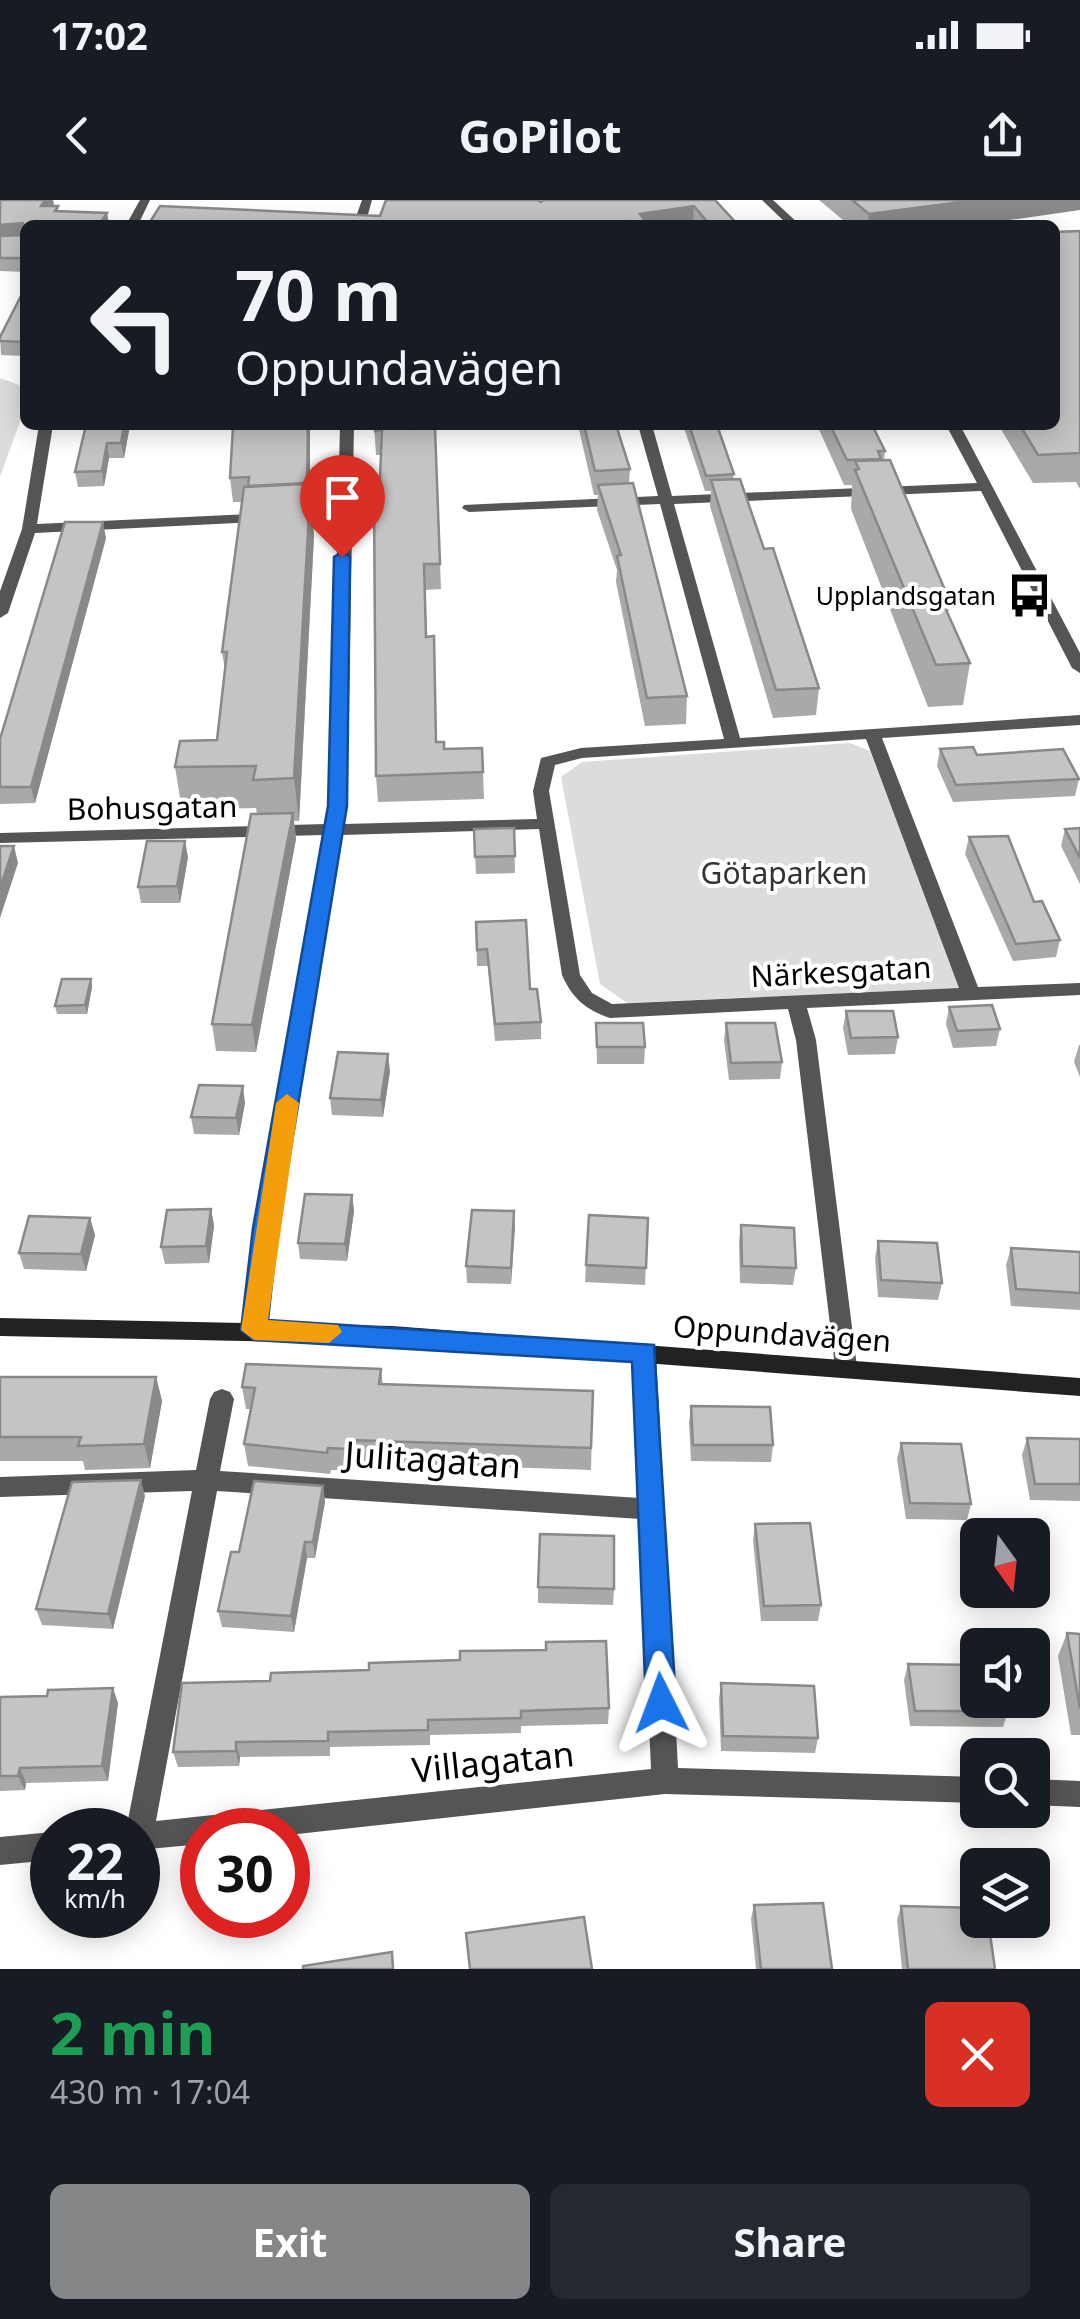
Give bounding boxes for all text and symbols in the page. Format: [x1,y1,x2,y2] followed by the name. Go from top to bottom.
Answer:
[50,9,148,61] text: 17:02
[458,105,622,166] text: GoPilot
[50,108,105,163] icon: back
[975,108,1030,163] icon: share
[235,246,402,342] text: 70 m
[70,260,200,390] icon: left
[235,337,563,398] text: Oppundavägen
[300,455,385,558] pin
[315,470,370,525] icon: arrive
[1005,571,1053,619] bus stop icon: Upplandsgatan
[816,578,996,612] place label: Upplandsgatan
[66,785,238,829] street label: Bohusgatan
[701,852,867,893] park label: Götaparken
[750,946,932,996] street label: Närkesgatan
[672,1305,892,1361] street label: Oppundavägen
[340,1429,523,1489] street label: Julitagatan
[960,1518,1050,1608] north arrow
[960,1518,1050,1938] map controls
[960,1628,1050,1718] button: sound
[609,1651,713,1755] position arrow
[410,1729,576,1793] street label: Villagatan
[960,1738,1050,1828] button: search
[180,1808,310,1938] speed limit sign: 30
[66,1827,124,1895] text: 22
[960,1848,1050,1938] button: layers
[64,1881,126,1915] text: km/h
[50,1991,215,2073] text: 2 min
[925,2002,1030,2107] button: close
[50,2070,250,2113] text: 430 m · 17:04
[50,2184,530,2299] button: Exit
[550,2184,1030,2299] button: Share

